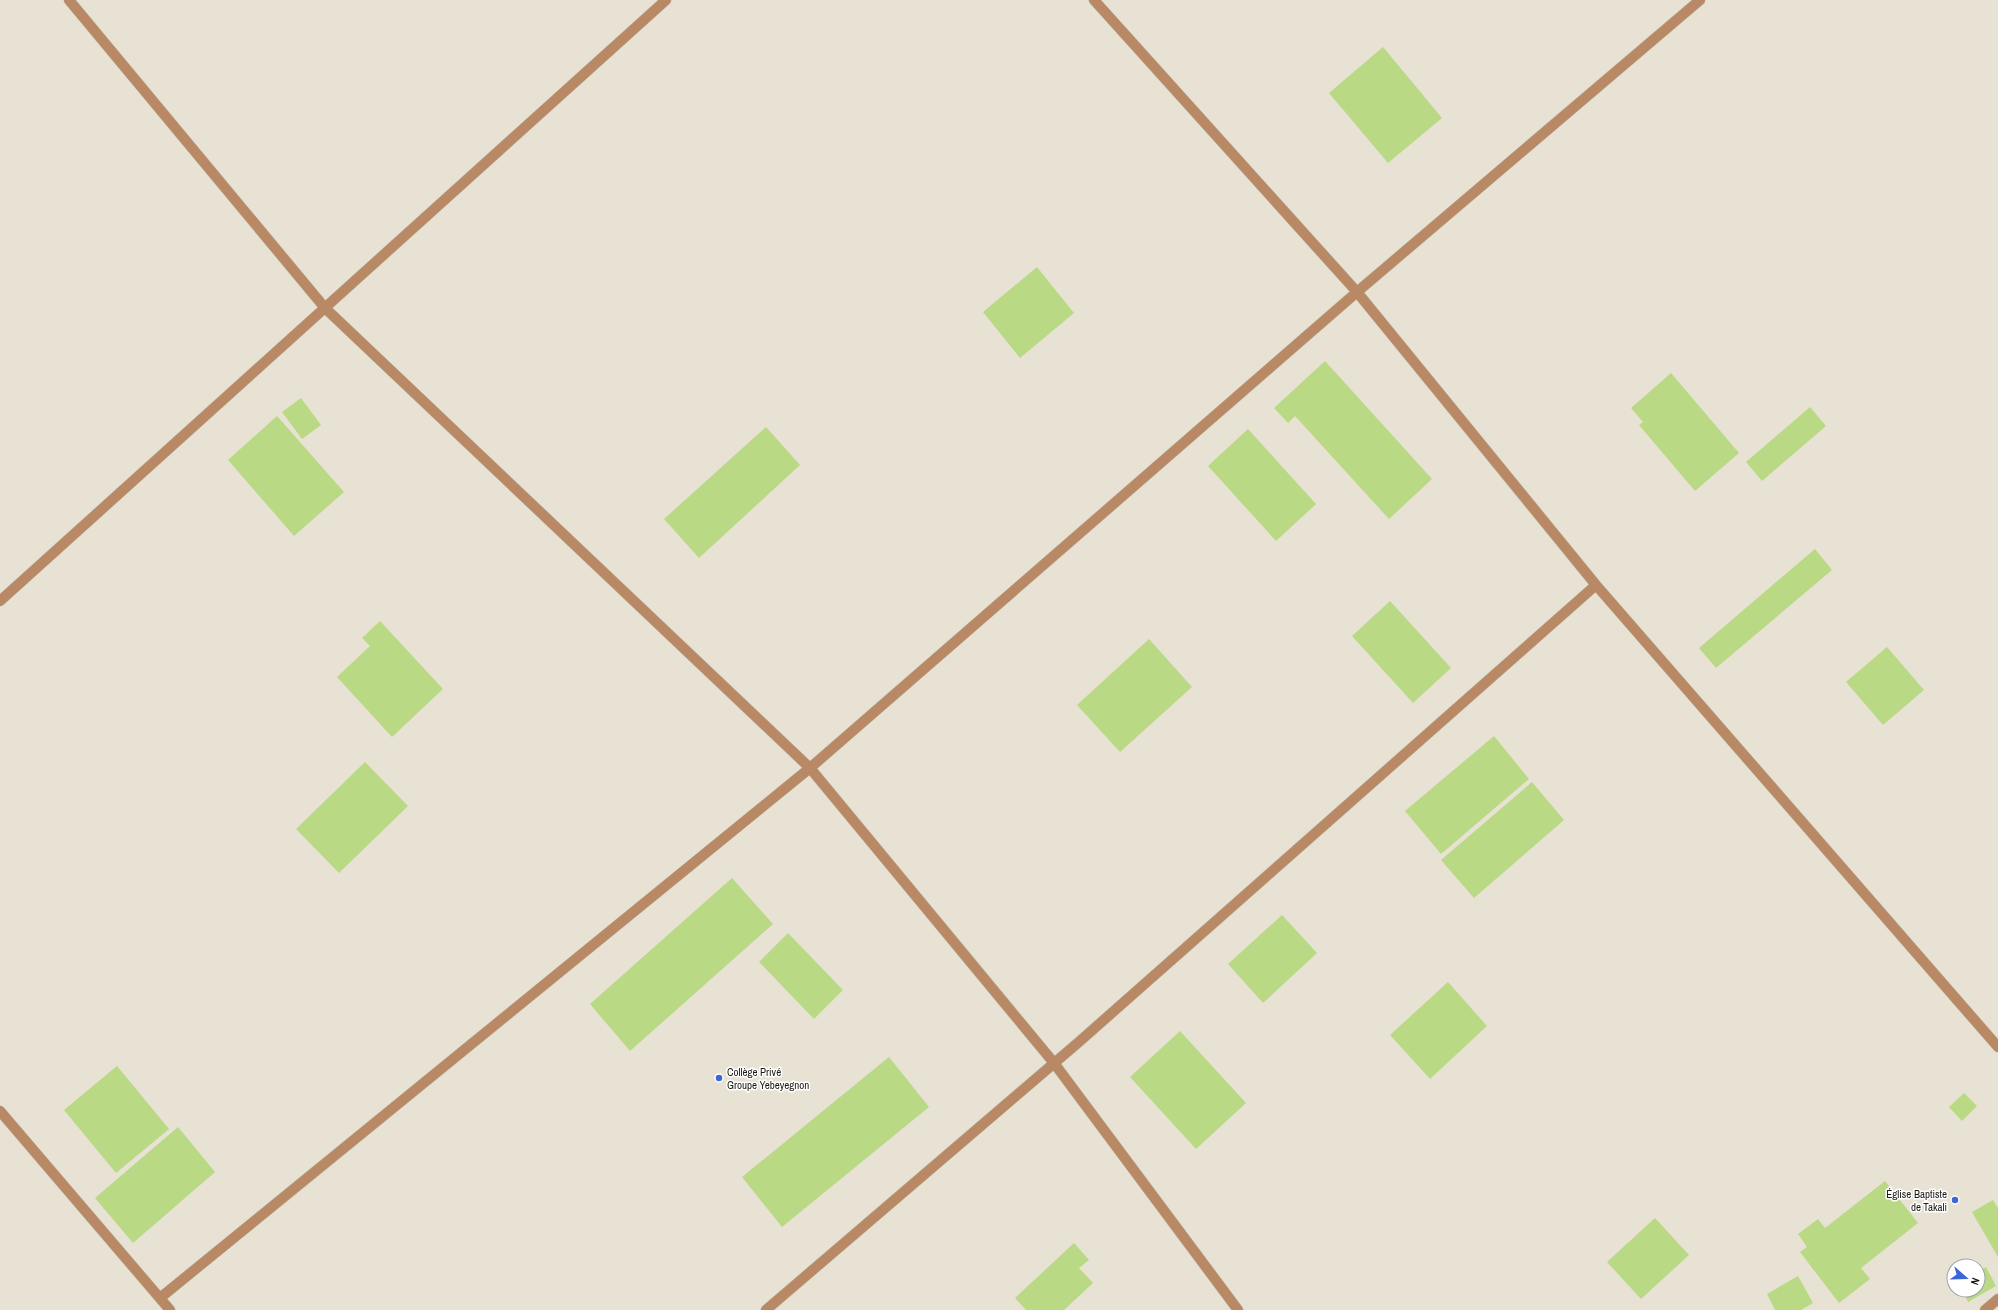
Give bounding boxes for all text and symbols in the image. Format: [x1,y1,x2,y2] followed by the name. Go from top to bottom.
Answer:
[727,1065,809,1092] place label: Collège Privé Groupe Yebeyegnon
[714,1073,724,1083] marker: Collège Privé Groupe Yebeyegnon
[1886,1187,1947,1214] place label: Église Baptiste de Takali
[1950,1195,1960,1205] marker: Église Baptiste de Takali
[1946,1258,1986,1298] north arrow
[1968,1276,1983,1287] text: N

